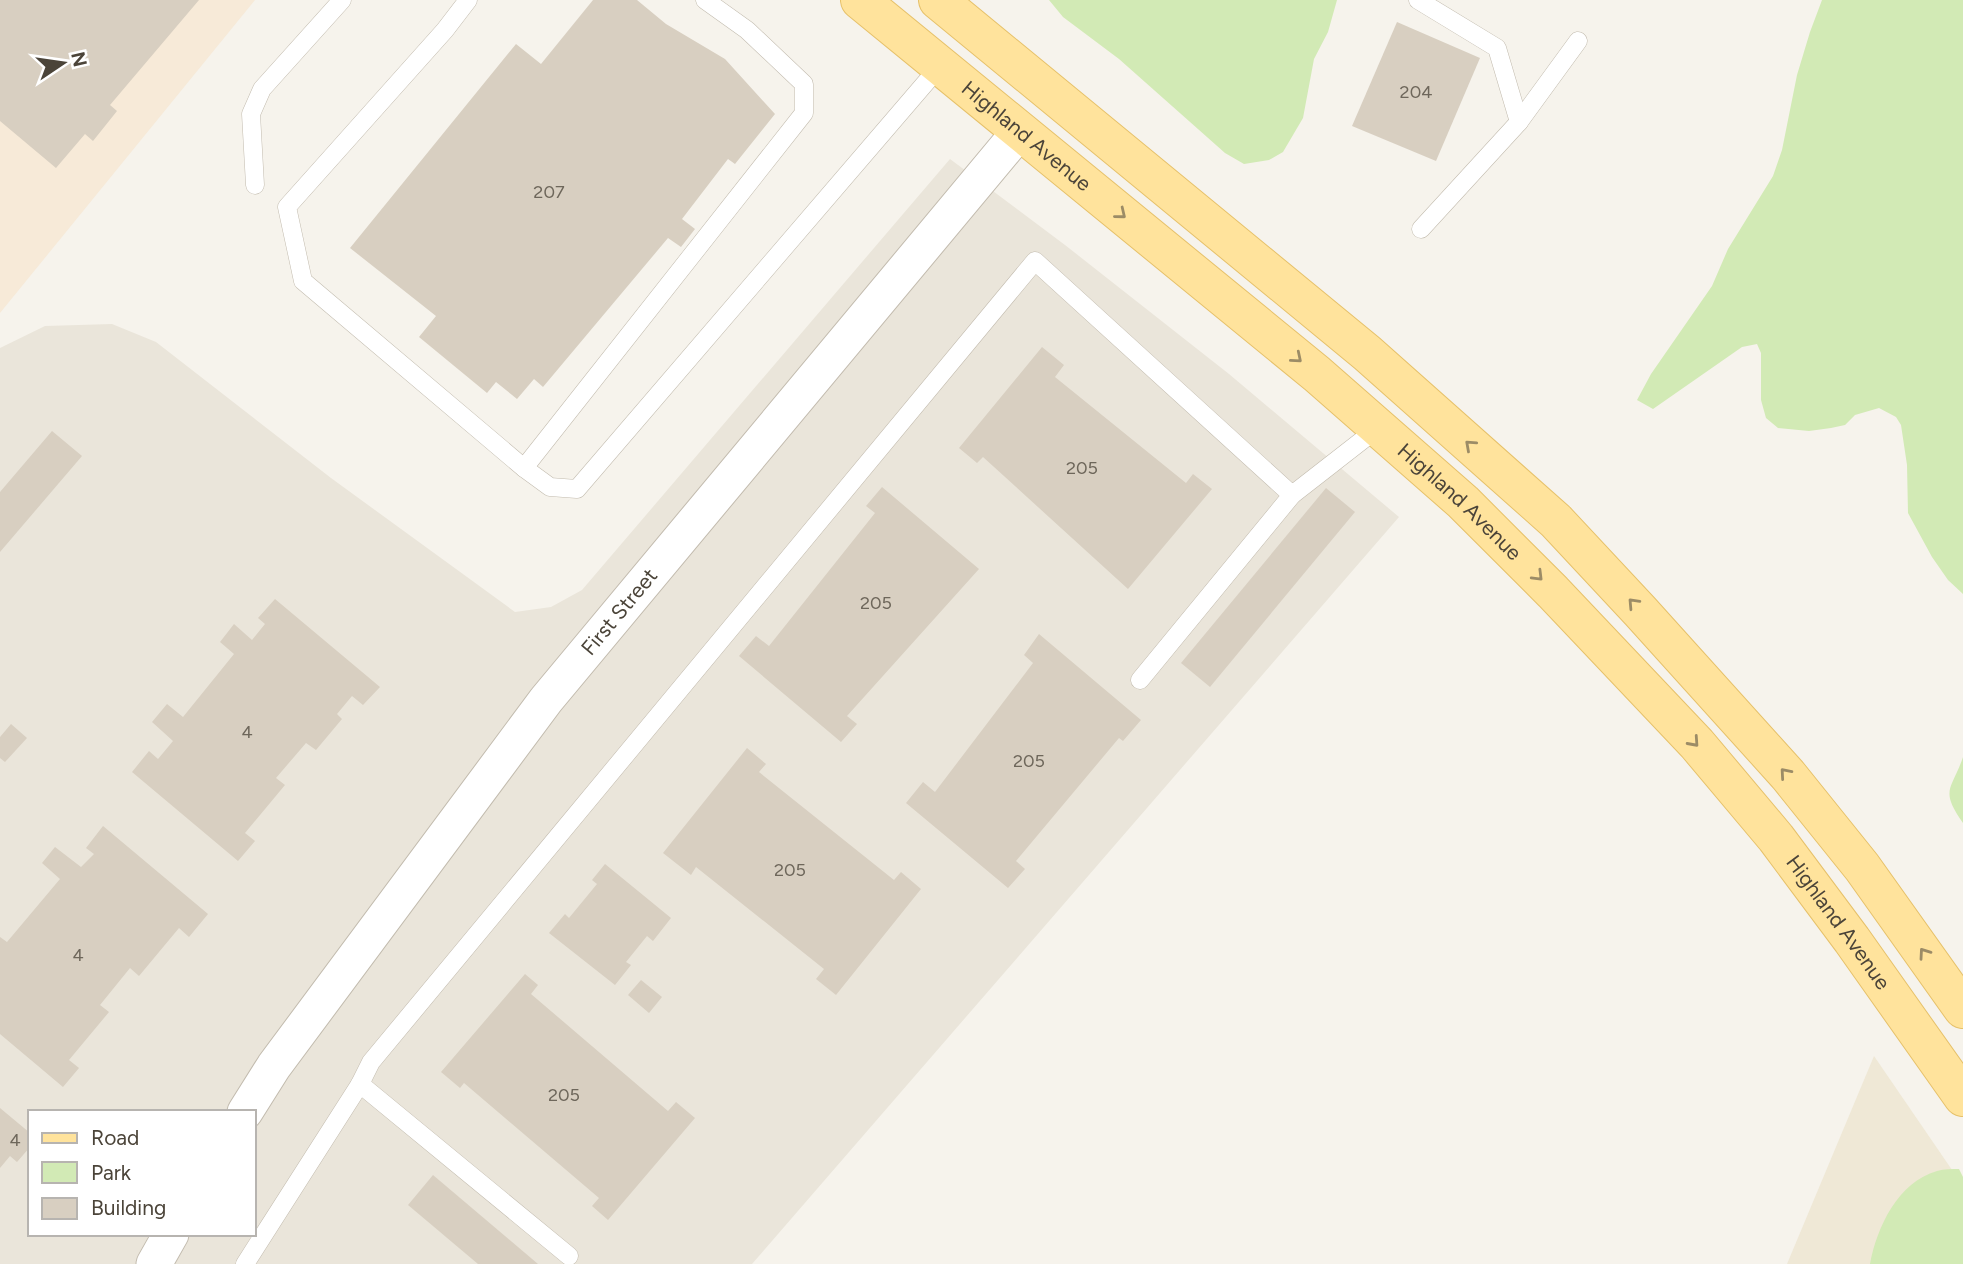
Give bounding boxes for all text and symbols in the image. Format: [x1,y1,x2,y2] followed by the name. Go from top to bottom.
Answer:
[28,28,98,98] north arrow
[66,50,92,69] text: N
[957,75,1097,196] street label: Highland Avenue
[1400,81,1432,103] house number: 204
[533,181,565,203] house number: 207
[1112,206,1125,218] one-way arrow
[1289,350,1302,362] one-way arrow
[1393,438,1527,565] street label: Highland Avenue
[1466,441,1479,453] one-way arrow
[1066,457,1098,479] house number: 205
[576,563,662,660] street label: First Street
[1530,568,1543,581] one-way arrow
[860,592,892,614] house number: 205
[1629,599,1642,612] one-way arrow
[241,721,253,743] house number: 4
[1686,734,1699,747] one-way arrow
[1013,750,1045,772] house number: 205
[1781,768,1793,781] one-way arrow
[1781,850,1896,994] street label: Highland Avenue
[774,859,806,881] house number: 205
[72,944,84,966] house number: 4
[1919,948,1932,961] one-way arrow
[548,1084,580,1106] house number: 205
[28,1110,256,1236] legend
[91,1125,139,1150] text: Road
[9,1129,21,1151] house number: 4
[91,1160,132,1185] text: Park
[91,1195,166,1220] text: Building

